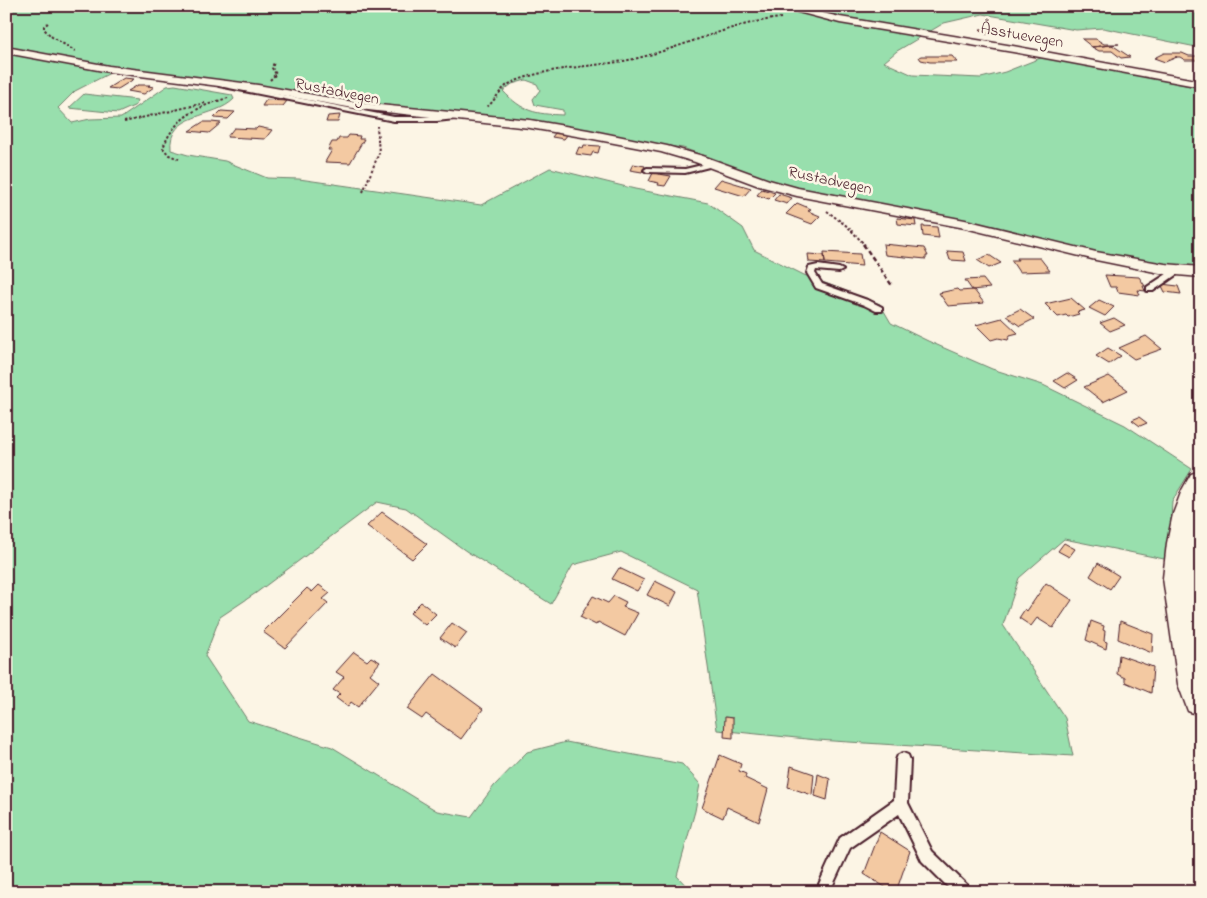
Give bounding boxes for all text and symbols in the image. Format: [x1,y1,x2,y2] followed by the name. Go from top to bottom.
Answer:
[979,17,1065,55] street label: Åsstuevegen
[293,72,381,112] street label: Rustadvegen
[786,160,874,202] street label: Rustadvegen

